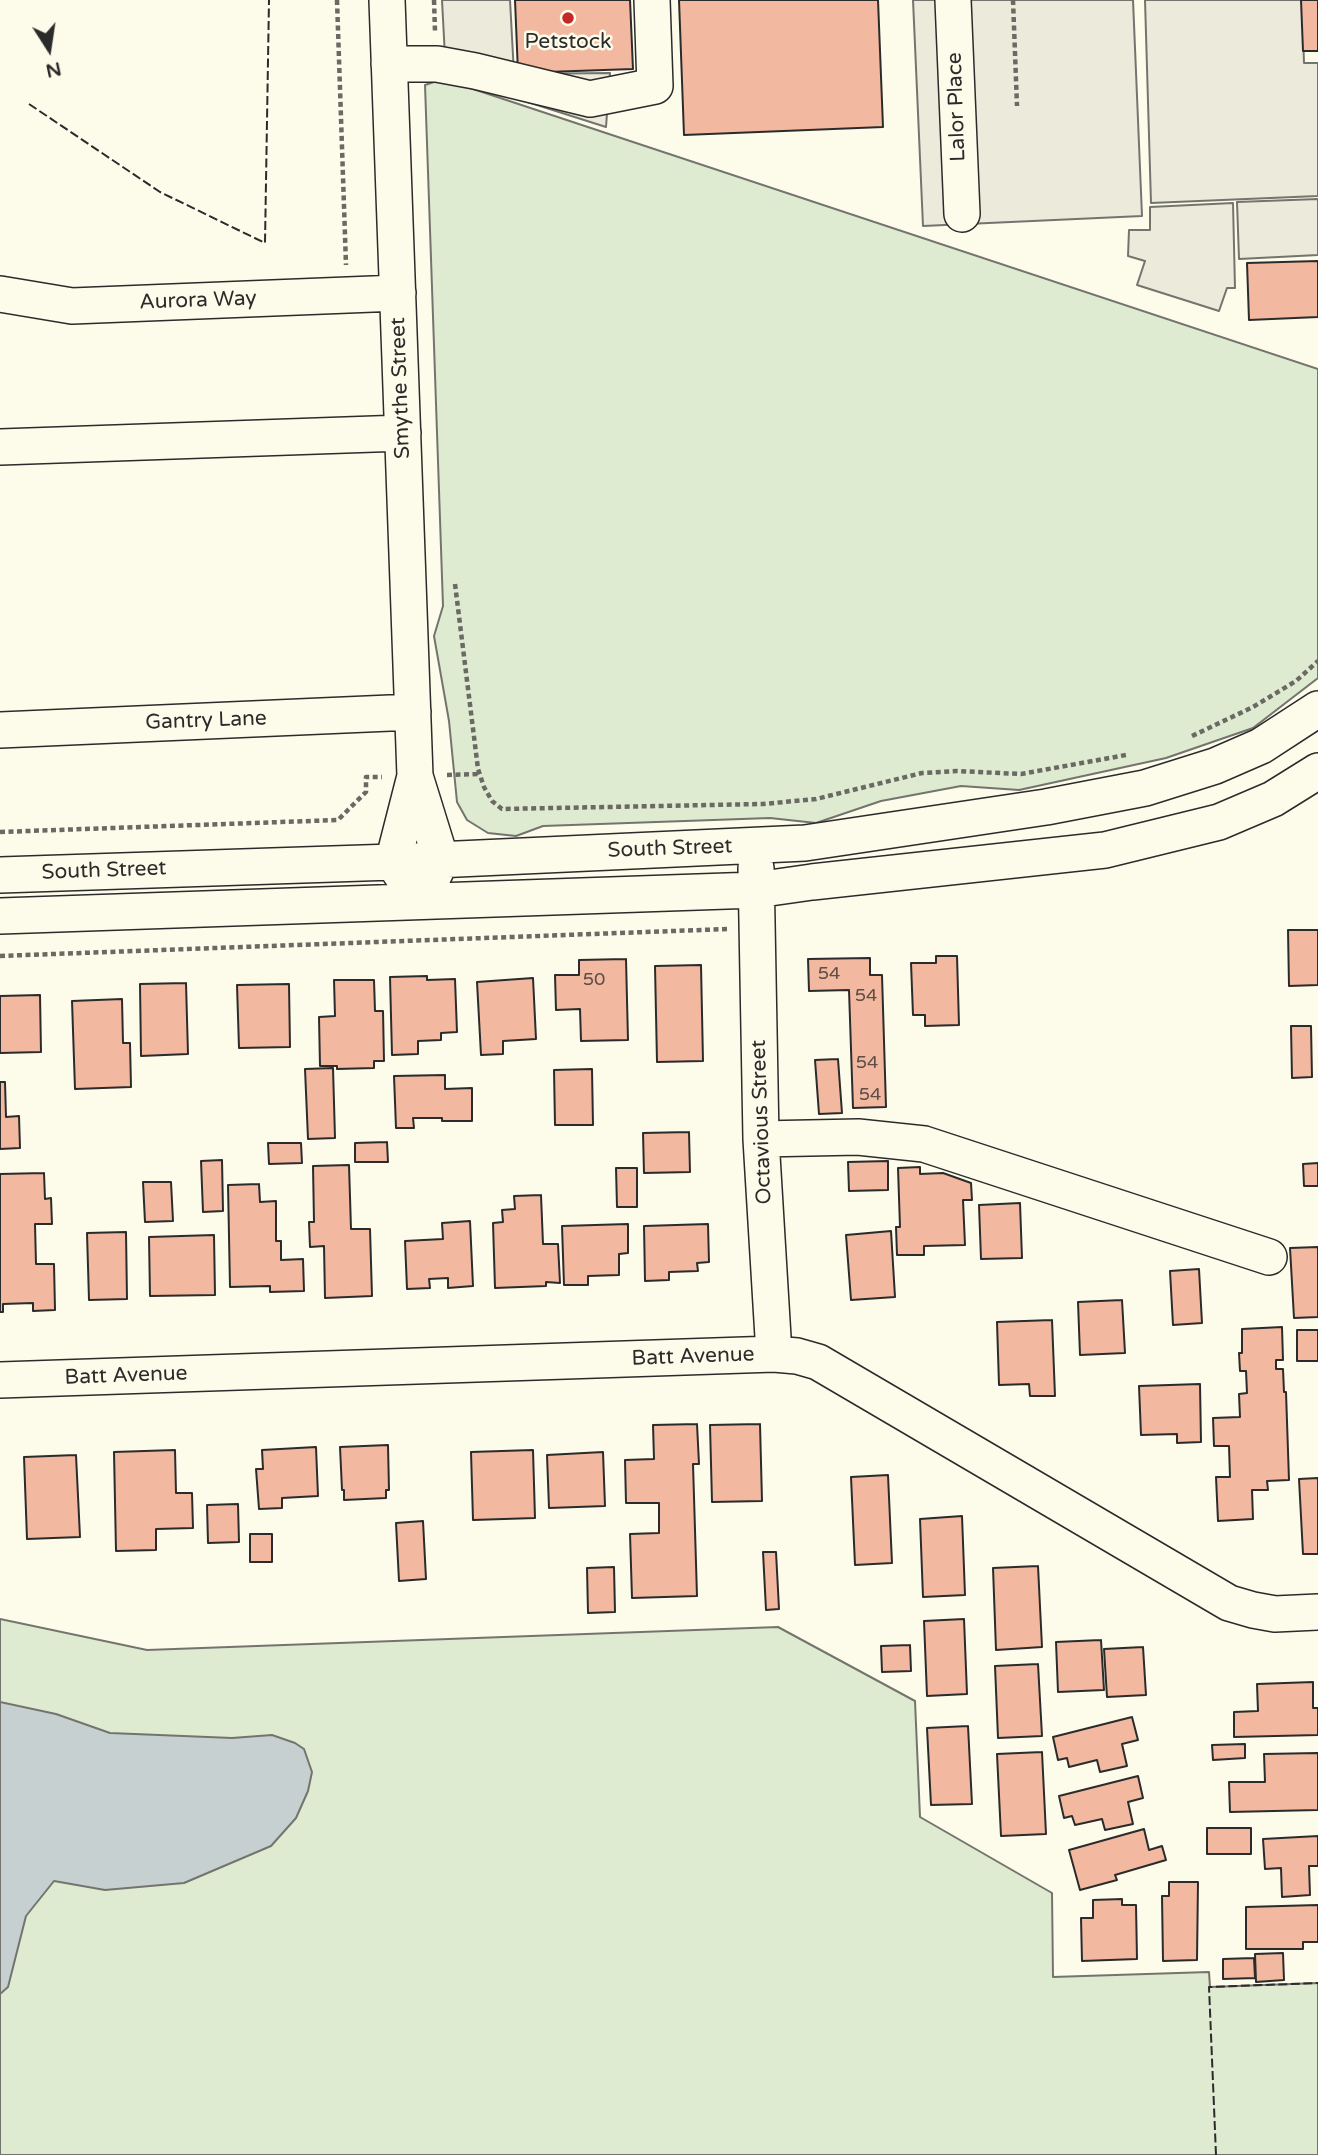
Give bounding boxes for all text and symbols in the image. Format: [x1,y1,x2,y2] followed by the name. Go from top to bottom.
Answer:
[560,10,576,26] marker: Petstock
[14,14,84,84] north arrow
[524,29,612,55] place label: Petstock
[942,52,972,162] street label: Lalor Place
[44,57,63,82] text: N
[139,286,257,316] street label: Aurora Way
[386,317,416,459] street label: Smythe Street
[145,706,267,736] street label: Gantry Lane
[607,834,733,864] street label: South Street
[41,856,167,886] street label: South Street
[818,963,840,985] house number: 54
[583,969,605,991] house number: 50
[855,985,877,1007] house number: 54
[747,1039,777,1205] street label: Octavious Street
[856,1052,878,1074] house number: 54
[859,1084,881,1106] house number: 54
[631,1342,755,1372] street label: Batt Avenue
[64,1361,188,1391] street label: Batt Avenue

